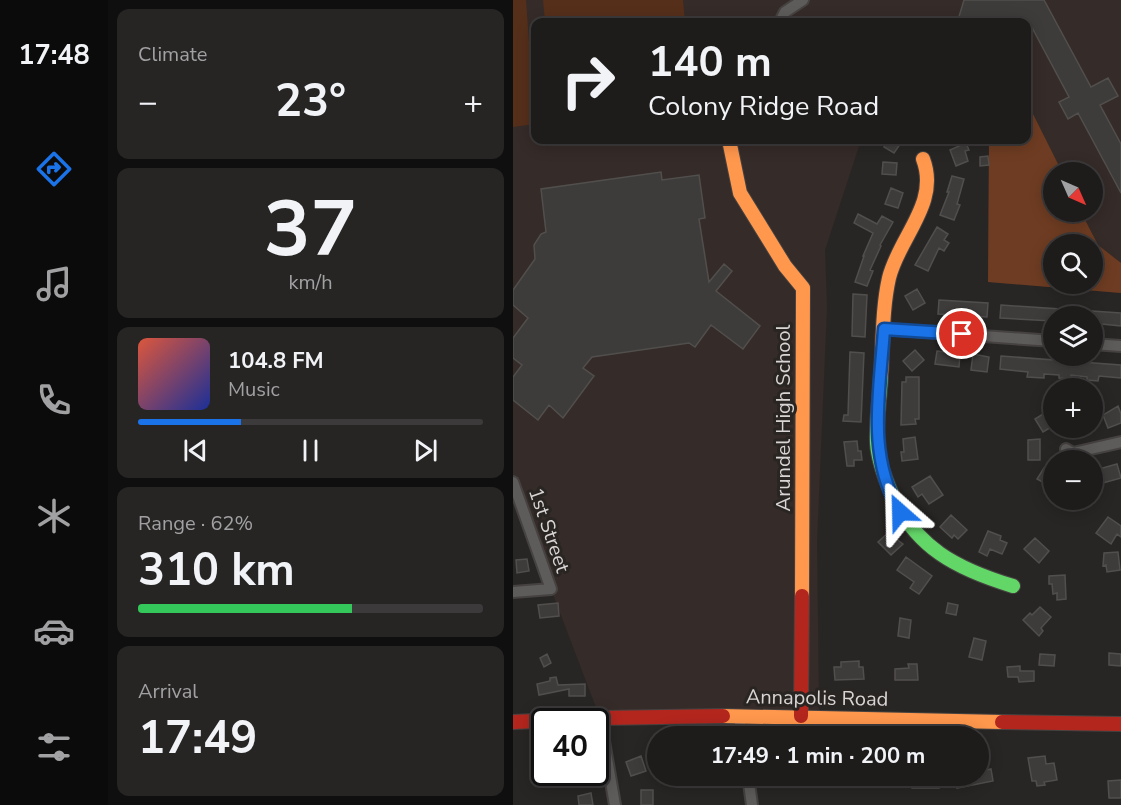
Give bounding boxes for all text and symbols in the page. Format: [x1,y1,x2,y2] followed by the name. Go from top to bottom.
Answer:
[648,34,772,91] text: 140 m
[18,37,90,74] text: 17:48
[138,41,207,68] text: Climate
[549,42,627,120] icon: right
[275,71,346,132] text: 23°
[138,80,158,125] text: −
[463,80,483,125] text: +
[648,88,879,125] text: Colony Ridge Road
[33,148,75,190] icon: directions
[1043,162,1103,222] north arrow
[1043,162,1103,510] map controls
[264,176,357,283] text: 37
[1043,234,1103,294] button: search
[33,263,75,305] icon: music
[288,269,333,296] text: km/h
[1043,306,1103,366] button: layers
[936,308,987,359] pin
[945,317,978,350] icon: arrive
[770,325,797,511] street label: Arundel High School
[228,346,324,376] text: 104.8 FM
[228,376,280,403] text: Music
[1043,378,1103,438] button: +
[33,379,75,421] icon: phone
[179,434,212,467] icon: previous
[294,434,327,467] icon: pause
[409,434,442,467] icon: next
[1043,450,1103,510] button: −
[868,480,932,544] position arrow
[522,484,576,577] street label: 1st Street
[33,495,75,537] icon: climate
[138,510,253,537] text: Range · 62%
[138,540,295,601] text: 310 km
[33,610,75,652] icon: car
[138,678,198,705] text: Arrival
[746,683,888,713] street label: Annapolis Road
[138,708,257,769] text: 17:49
[531,708,609,786] speed limit sign: 40
[33,726,75,768] icon: filters
[711,741,925,771] text: 17:49 · 1 min · 200 m

